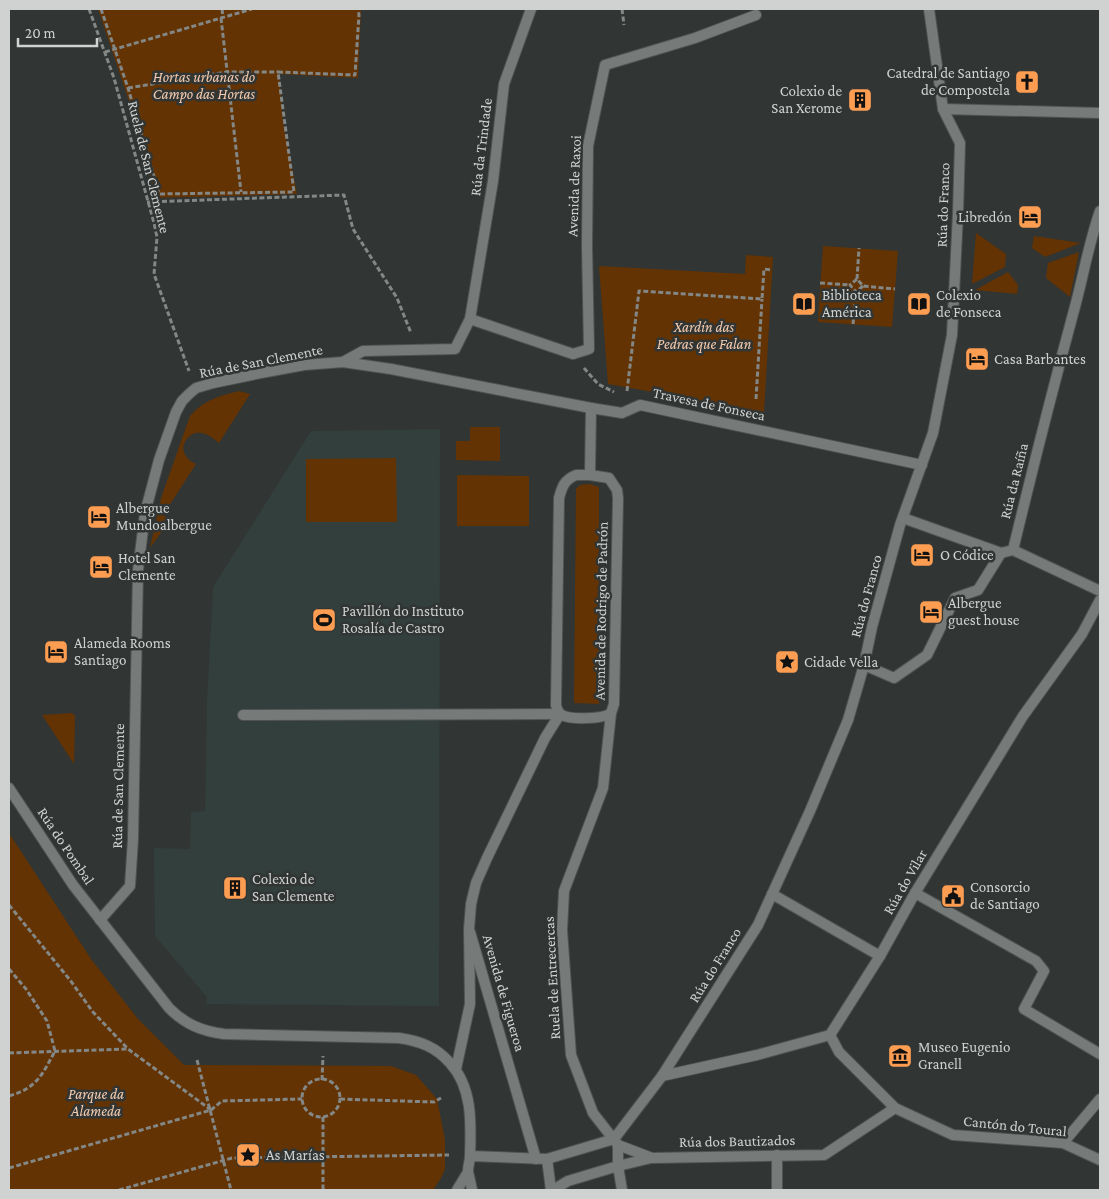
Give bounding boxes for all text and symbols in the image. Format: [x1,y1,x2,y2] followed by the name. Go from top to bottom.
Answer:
[18,15,96,47] scale bar
[25,25,56,41] text: 20 m
[886,65,1010,99] place label: Catedral de Santiago de Compostela
[153,69,256,103] park label: Hortas urbanas do Campo das Hortas
[1014,69,1040,95] church icon: Catedral de Santiago de Compostela
[771,83,842,116] place label: Colexio de San Xerome
[847,87,873,113] building icon: Colexio de San Xerome
[467,97,495,197] street label: Rúa da Trindade
[125,99,173,235] street label: Ruela de San Clemente
[564,135,584,237] street label: Avenida de Raxoi
[934,162,952,248] street label: Rúa do Franco
[1017,204,1043,230] hotel icon: Libredón
[958,209,1012,225] place label: Libredón
[822,287,882,320] place label: Biblioteca América
[936,287,1002,320] place label: Colexio de Fonseca
[791,291,817,317] library icon: Biblioteca América
[906,291,932,317] library icon: Colexio de Fonseca
[657,319,752,353] park label: Xardín das Pedras que Falan
[198,341,325,381] street label: Rúa de San Clemente
[964,346,990,372] hotel icon: Casa Barbantes
[994,351,1086,367] place label: Casa Barbantes
[651,384,767,424] street label: Travesa de Fonseca
[997,441,1031,521] street label: Rúa da Raíña
[116,500,212,534] place label: Albergue Mundoalbergue
[86,504,112,530] hotel icon: Albergue Mundoalbergue
[591,522,612,700] street label: Avenida de Rodrigo de Padrón
[909,542,935,568] hotel icon: O Códice
[940,547,994,563] place label: O Códice
[118,550,176,583] place label: Hotel San Clemente
[847,553,885,639] street label: Rúa do Franco
[88,554,114,580] hotel icon: Hotel San Clemente
[948,595,1020,629] place label: Albergue guest house
[918,599,944,625] hotel icon: Albergue guest house
[342,603,464,636] place label: Pavillón do Instituto Rosalía de Castro
[311,607,337,633] sports icon: Pavillón do Instituto Rosalía de Castro
[74,635,171,669] place label: Alameda Rooms Santiago
[43,639,69,665] hotel icon: Alameda Rooms Santiago
[774,649,800,675] place icon: Cidade Vella
[804,654,878,670] place label: Cidade Vella
[109,723,127,849] street label: Rúa de San Clemente
[34,805,98,888] street label: Rúa do Pombal
[880,846,930,917] street label: Rúa do Vilar
[252,871,335,904] place label: Colexio de San Clemente
[222,875,248,901] building icon: Colexio de San Clemente
[970,879,1040,913] place label: Consorcio de Santiago
[940,883,966,909] public building icon: Consorcio de Santiago
[541,916,563,1040] street label: Ruela de Entrecercas
[686,925,744,1005] street label: Rúa do Franco
[479,933,528,1054] street label: Avenida de Figueroa
[918,1039,1010,1072] place label: Museo Eugenio Granell
[887,1043,913,1069] museum icon: Museo Eugenio Granell
[68,1086,124,1119] park label: Parque da Alameda
[962,1113,1068,1139] street label: Cantón do Toural
[679,1132,795,1150] street label: Rúa dos Bautizados
[235,1142,261,1168] place icon: As Marías
[266,1147,325,1163] place label: As Marías

